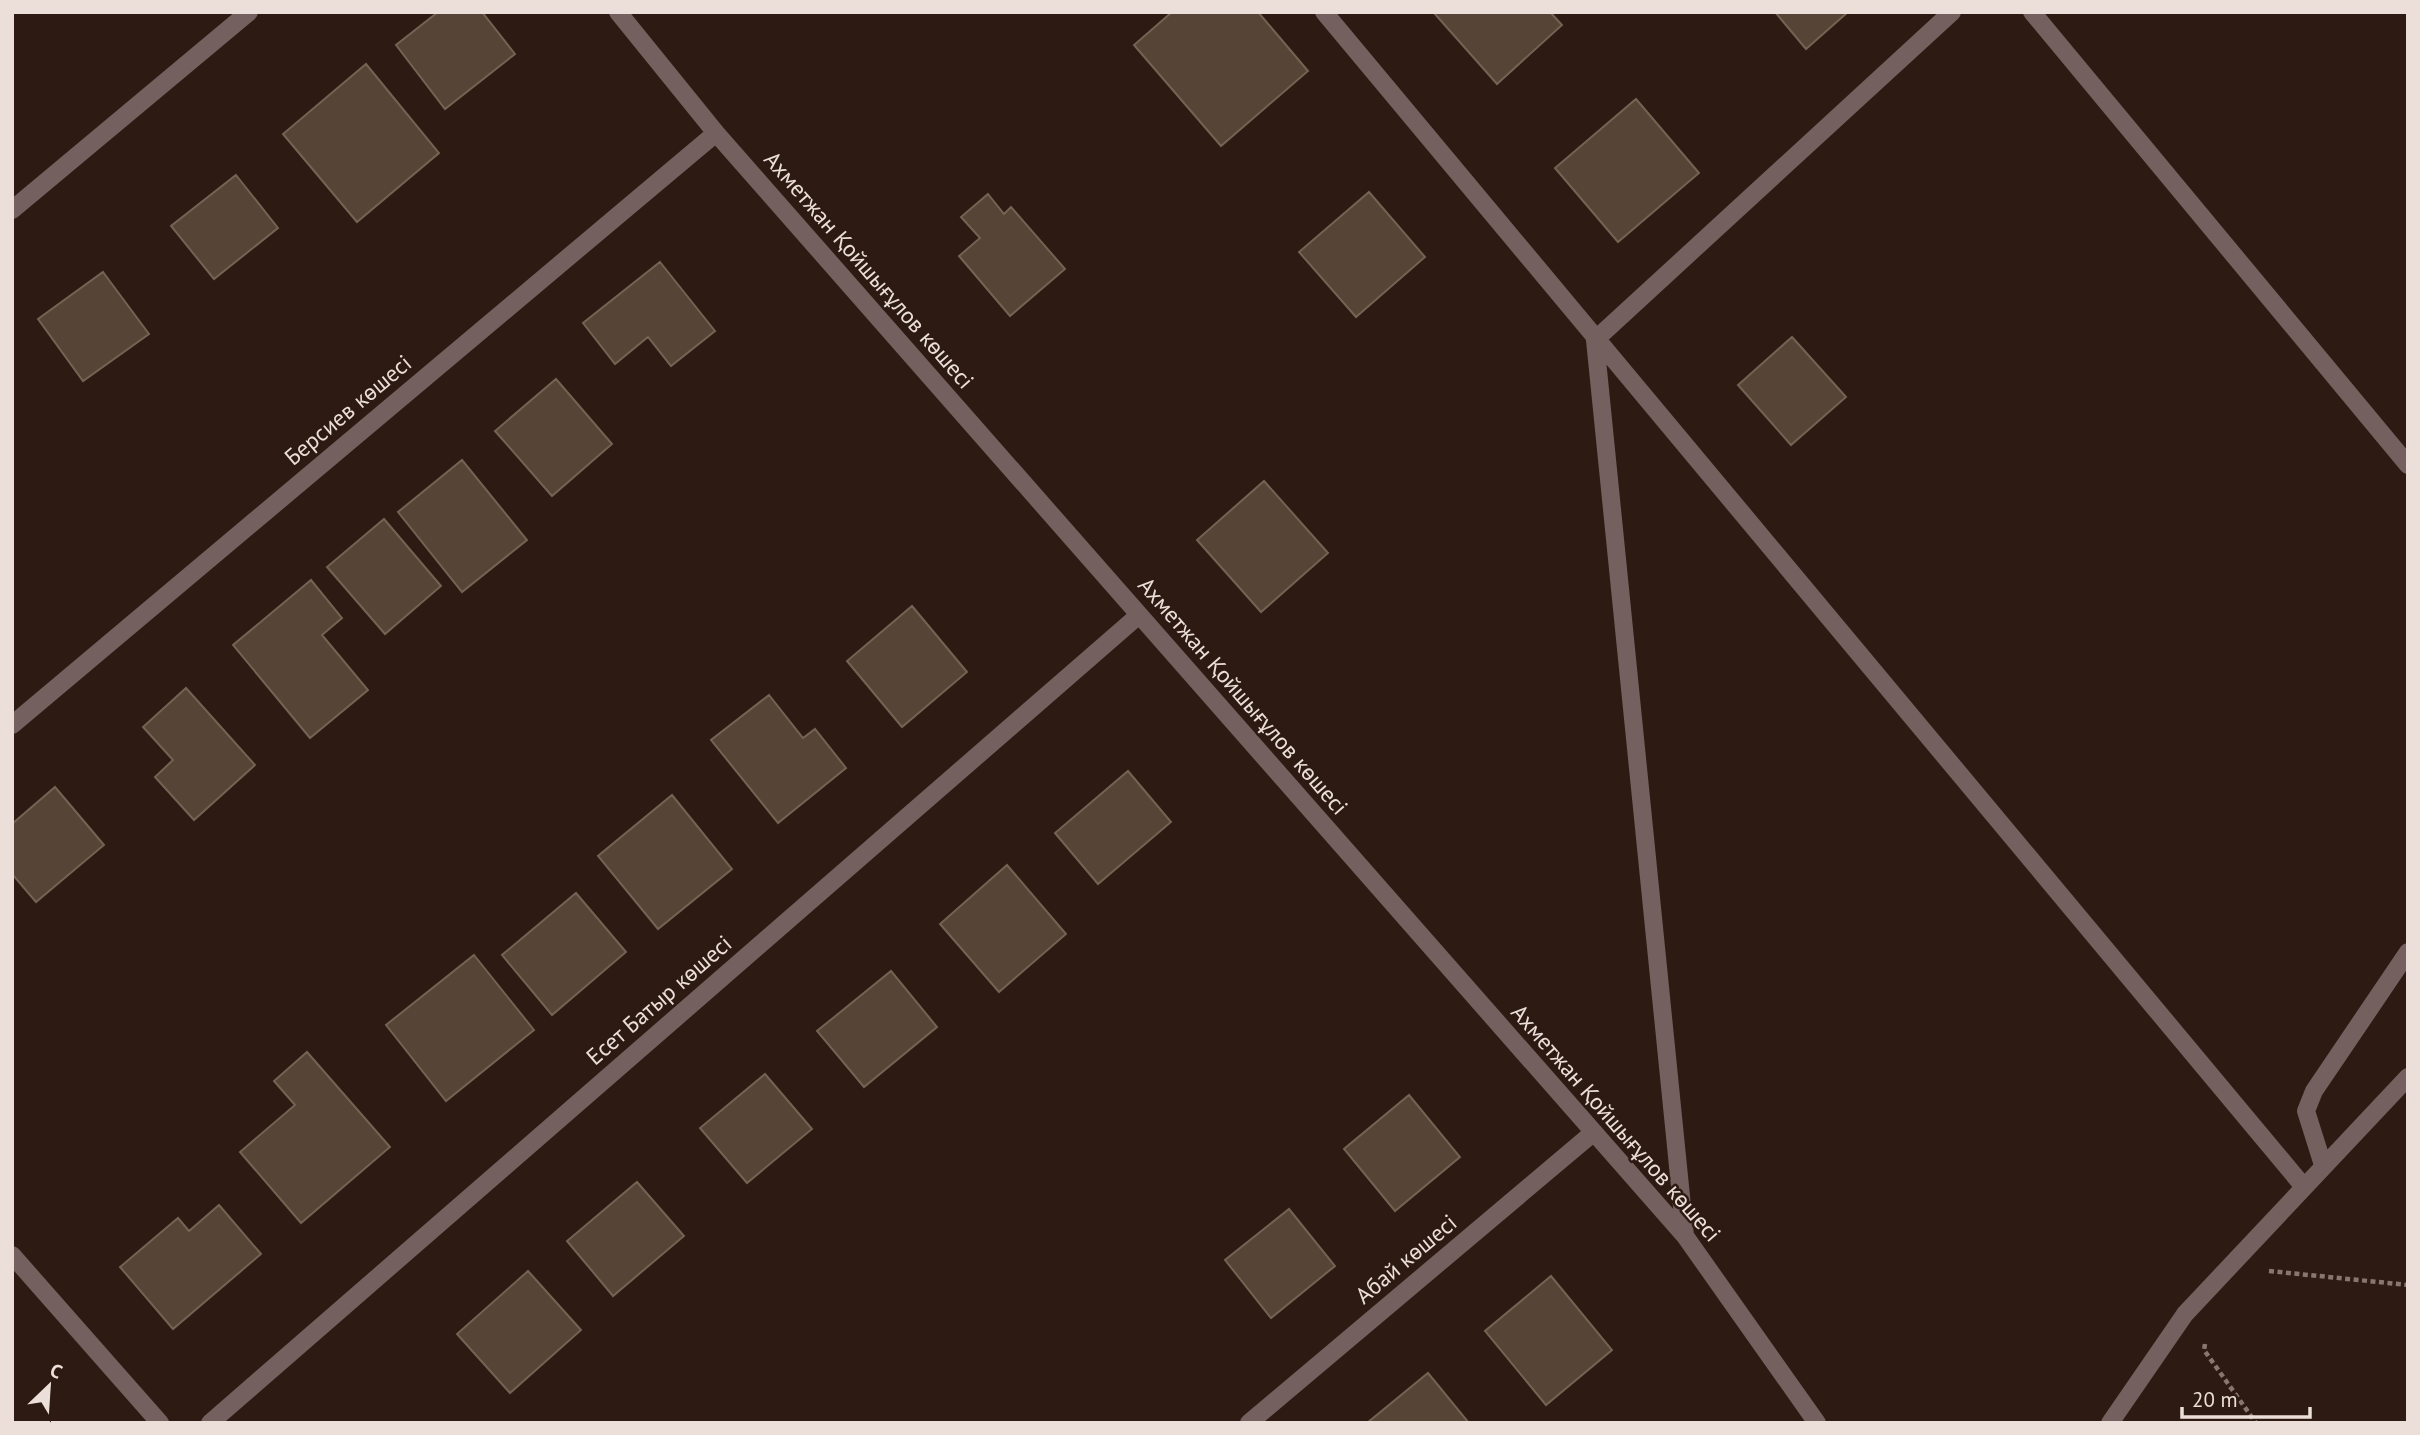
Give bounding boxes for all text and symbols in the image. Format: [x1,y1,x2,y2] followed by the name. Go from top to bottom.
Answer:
[758,145,980,394] street label: Ахметжан Қойшығұлов көшесі
[278,348,417,471] street label: Берсиев көшесі
[1132,571,1354,820] street label: Ахметжан Қойшығұлов көшесі
[580,929,737,1071] street label: Есет Батыр көшесі
[1505,998,1727,1247] street label: Ахметжан Қойшығұлов көшесі
[1349,1208,1462,1310] street label: Абай көшесі
[14,1351,84,1421] north arrow
[46,1357,66,1384] text: С
[2182,1376,2310,1420] scale bar
[2192,1386,2238,1413] text: 20 m

